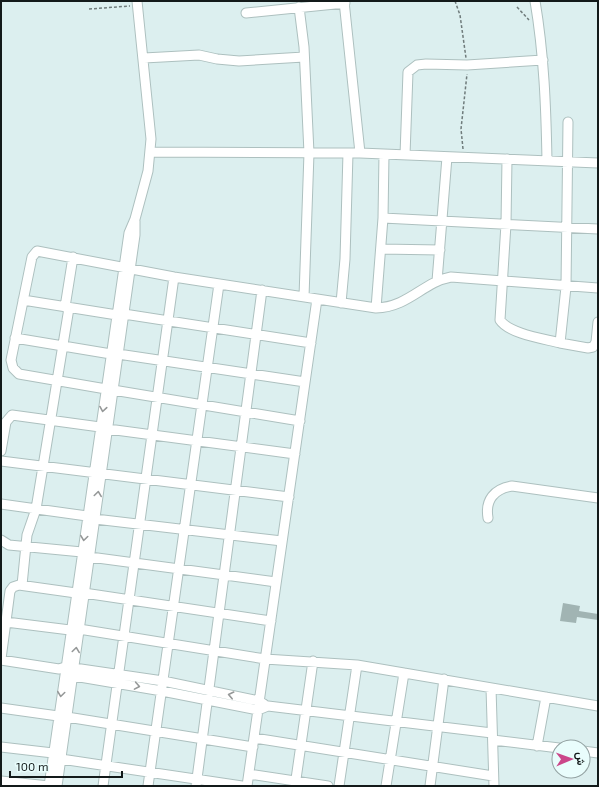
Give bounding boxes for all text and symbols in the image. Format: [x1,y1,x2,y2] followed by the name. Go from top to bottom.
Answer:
[99,406,108,412] one-way arrow
[93,491,102,497] one-way arrow
[80,535,89,541] one-way arrow
[71,647,80,653] one-way arrow
[134,682,140,690] one-way arrow
[57,691,66,697] one-way arrow
[228,691,234,699] one-way arrow
[551,739,591,779] north arrow
[574,752,588,766] text: ش
[10,753,122,779] scale bar
[16,759,48,773] text: 100 m

